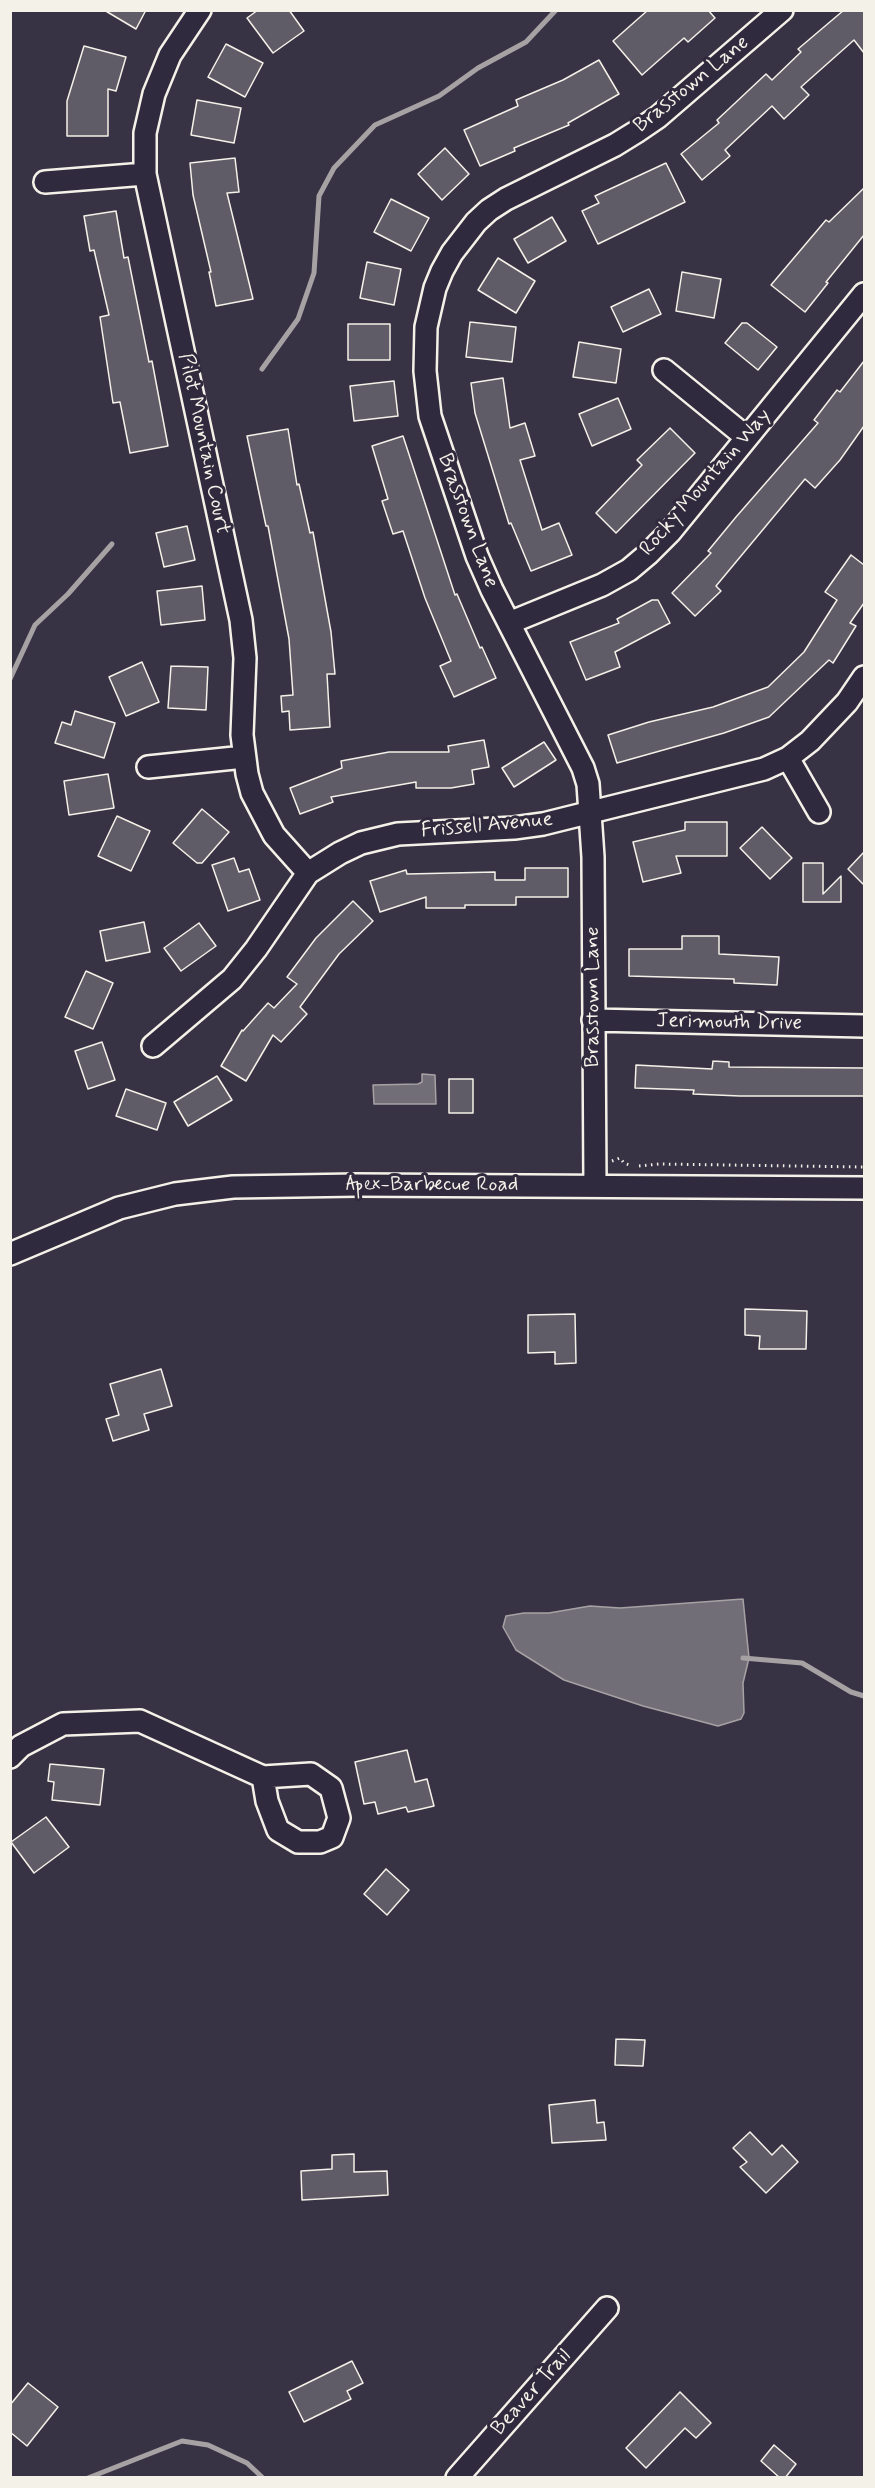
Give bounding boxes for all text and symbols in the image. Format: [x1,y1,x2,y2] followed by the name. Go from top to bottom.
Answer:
[629,31,755,139] street label: Brasstown Lane
[171,351,235,537] street label: Pilot Mountain Court
[635,404,777,562] street label: Rocky Mountain Way
[431,450,503,592] street label: Brasstown Lane
[420,808,554,844] street label: Frissell Avenue
[581,927,607,1067] street label: Brasstown Lane
[656,1009,802,1037] street label: Jerimouth Drive
[346,1173,518,1199] street label: Apex-Barbecue Road
[487,2345,577,2441] street label: Beaver Trail

